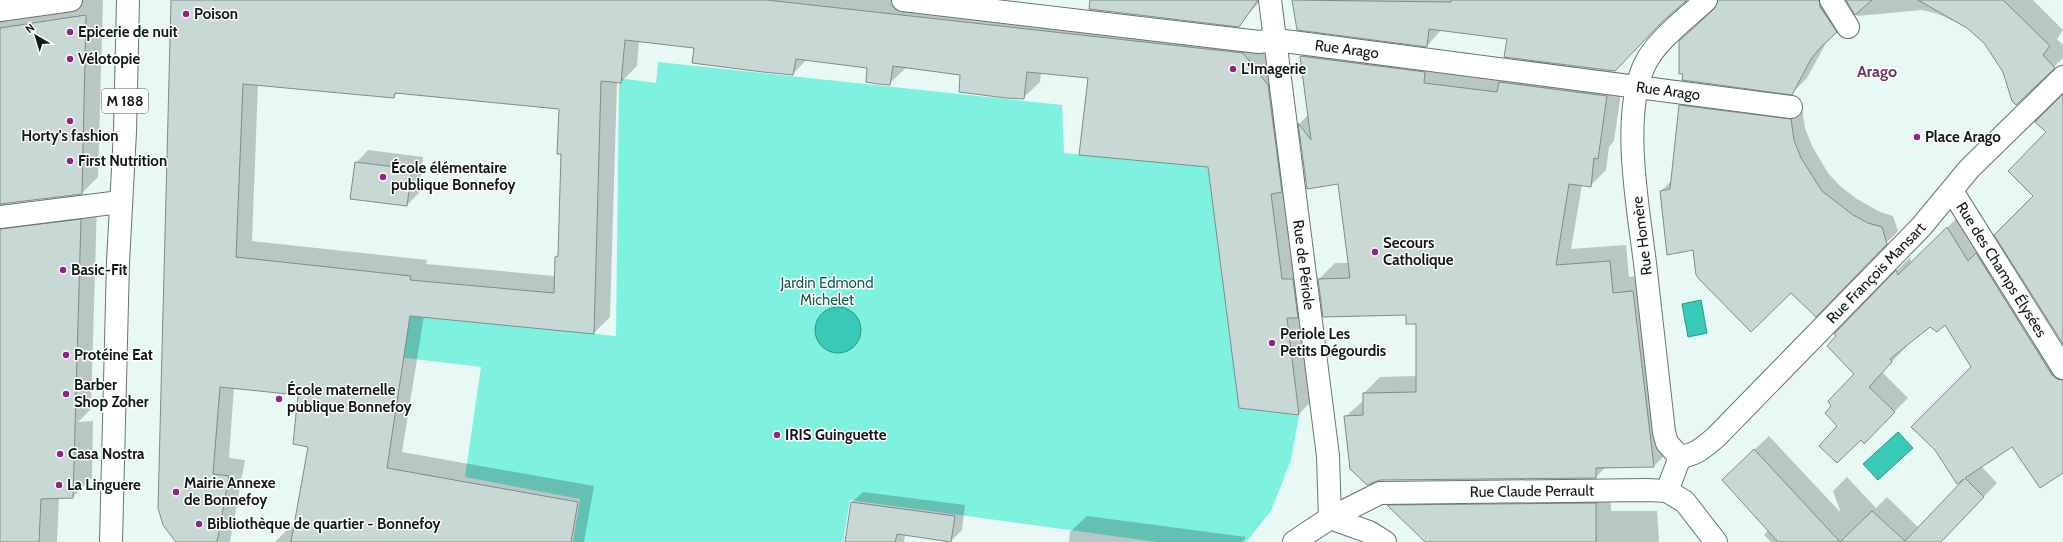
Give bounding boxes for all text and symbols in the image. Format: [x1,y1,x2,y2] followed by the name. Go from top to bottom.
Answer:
[194,5,238,23] place label: Poison
[181,9,191,19] marker: Poison
[16,16,56,56] north arrow
[22,20,37,36] text: N
[78,23,178,41] place label: Epicerie de nuit
[65,27,75,37] marker: Epicerie de nuit
[1314,36,1380,62] street label: Rue Arago
[78,50,140,68] place label: Vélotopie
[65,54,75,64] marker: Vélotopie
[1241,60,1306,78] place label: L'Imagerie
[1857,62,1897,81] district label: Arago
[1228,64,1238,74] marker: L'Imagerie
[1635,78,1701,104] street label: Rue Arago
[102,89,148,113] road number: M 188
[65,116,75,126] marker: Horty's fashion
[21,127,119,145] place label: Horty's fashion
[1925,128,2001,146] place label: Place Arago
[1912,132,1922,142] marker: Place Arago
[78,152,167,170] place label: First Nutrition
[65,156,75,166] marker: First Nutrition
[391,158,517,194] place label: École élémentaire publique Bonnefoy
[378,172,388,182] marker: École élémentaire publique Bonnefoy
[1628,195,1656,277] street label: Rue Homère
[1952,199,2051,341] street label: Rue des Champs Élysées
[1289,219,1318,311] street label: Rue de Périole
[1823,219,1930,327] street label: Rue François Mansart
[1383,234,1454,269] place label: Secours Catholique
[1370,247,1380,257] marker: Secours Catholique
[71,261,127,279] place label: Basic-Fit
[58,265,68,275] marker: Basic-Fit
[779,274,874,309] park label: Jardin Edmond Michelet
[1280,325,1386,360] place label: Periole Les Petits Dégourdis
[1267,338,1277,348] marker: Periole Les Petits Dégourdis
[74,346,153,364] place label: Protéine Eat
[61,350,71,360] marker: Protéine Eat
[74,376,149,411] place label: Barber Shop Zoher
[287,380,413,416] place label: École maternelle publique Bonnefoy
[61,389,71,399] marker: Barber Shop Zoher
[274,394,284,404] marker: École maternelle publique Bonnefoy
[785,426,887,444] place label: IRIS Guinguette
[772,430,782,440] marker: IRIS Guinguette
[68,445,145,463] place label: Casa Nostra
[55,449,65,459] marker: Casa Nostra
[184,474,276,509] place label: Mairie Annexe de Bonnefoy
[67,476,141,494] place label: La Linguere
[54,480,64,490] marker: La Linguere
[1470,482,1594,501] street label: Rue Claude Perrault
[171,487,181,497] marker: Mairie Annexe de Bonnefoy
[207,515,442,533] place label: Bibliothèque de quartier - Bonnefoy
[194,519,204,529] marker: Bibliothèque de quartier - Bonnefoy

